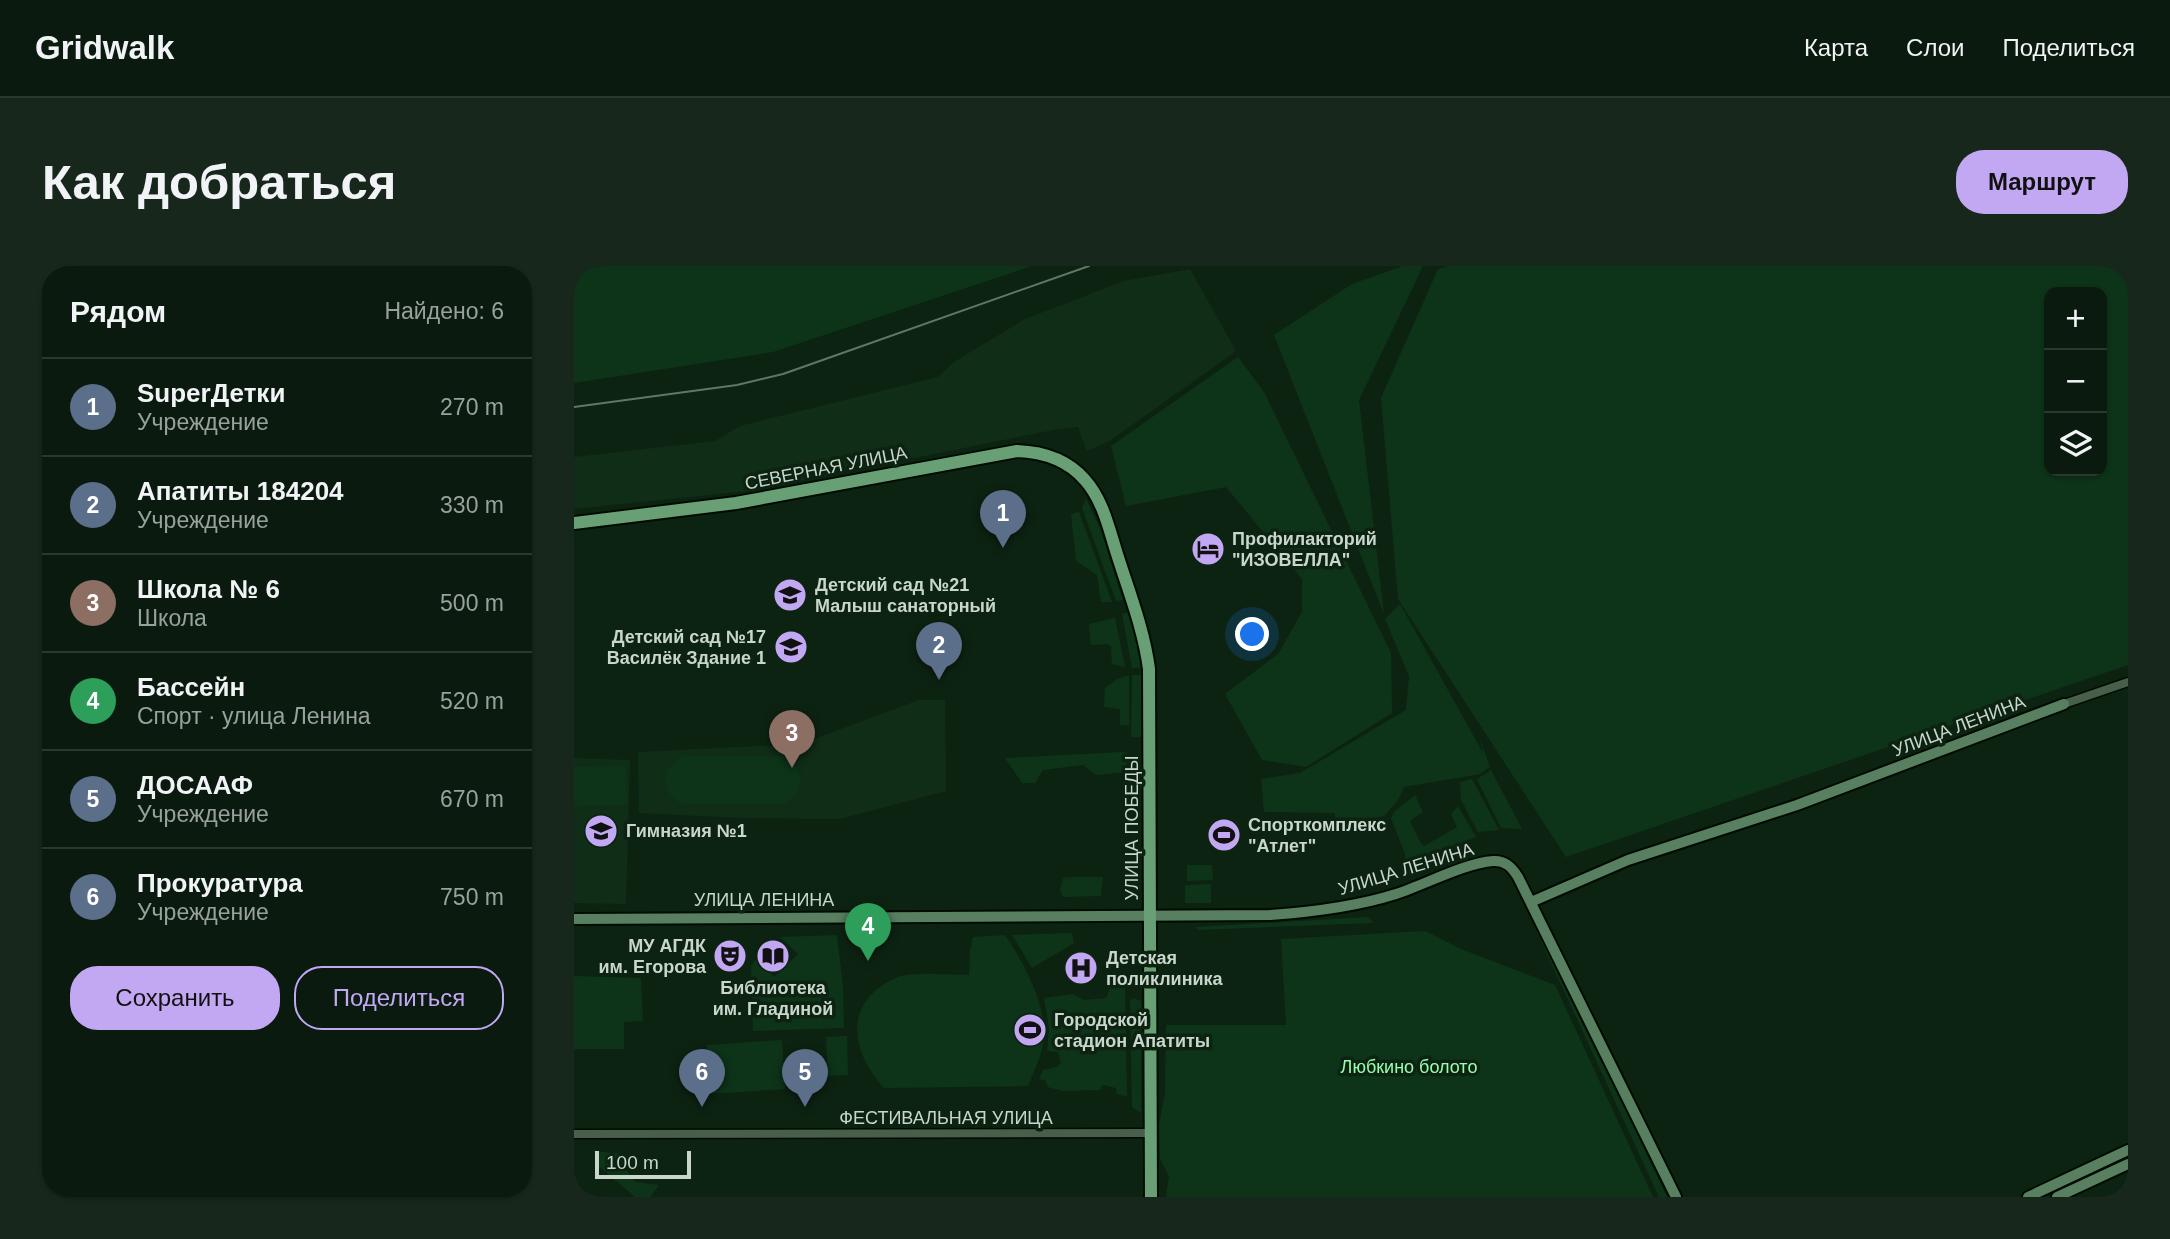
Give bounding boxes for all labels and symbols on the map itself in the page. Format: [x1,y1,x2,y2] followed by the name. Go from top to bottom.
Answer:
[743,442,909,494] street label: СЕВЕРНАЯ УЛИЦА
[980,490,1026,548] pin: 1
[1232,529,1377,570] place label: Профилакторий "ИЗОВЕЛЛА"
[1189,530,1227,568] hotel icon: Профилакторий "ИЗОВЕЛЛА"
[815,575,996,616] place label: Детский сад №21 Малыш санаторный
[771,576,809,614] school or university icon: Детский сад №21 Малыш санаторный
[1235,617,1269,651] your location
[916,622,962,680] pin: 2
[607,627,766,668] place label: Детский сад №17 Василёк Здание 1
[772,628,810,666] school or university icon: Детский сад №17 Василёк Здание 1
[1890,691,2028,761] street label: УЛИЦА ЛЕНИНА
[769,710,815,768] pin: 3
[1122,756,1142,900] street label: УЛИЦА ПОБЕДЫ
[582,812,620,850] school or university icon: Гимназия №1
[1248,815,1386,856] place label: Спорткомплекс "Атлет"
[1205,816,1243,854] sports icon: Спорткомплекс "Атлет"
[626,821,747,841] place label: Гимназия №1
[1336,839,1476,899] street label: УЛИЦА ЛЕНИНА
[694,890,834,910] street label: УЛИЦА ЛЕНИНА
[845,903,891,961] pin: 4
[599,936,707,977] place label: МУ АГДК им. Егорова
[711,937,749,975] theatre icon: МУ АГДК им. Егорова
[754,937,792,975] library icon: Библиотека им. Гладиной
[1106,948,1224,989] place label: Детская поликлиника
[1062,949,1100,987] hospital icon: Детская поликлиника
[713,978,833,1019] place label: Библиотека им. Гладиной
[1054,1010,1210,1051] place label: Городской стадион Апатиты
[1011,1011,1049,1049] sports icon: Городской стадион Апатиты
[679,1049,725,1107] pin: 6
[782,1049,828,1107] pin: 5
[1341,1057,1477,1077] park label: Любкино болото
[839,1108,1053,1128] street label: ФЕСТИВАЛЬНАЯ УЛИЦА
[595,1148,691,1180] scale bar

